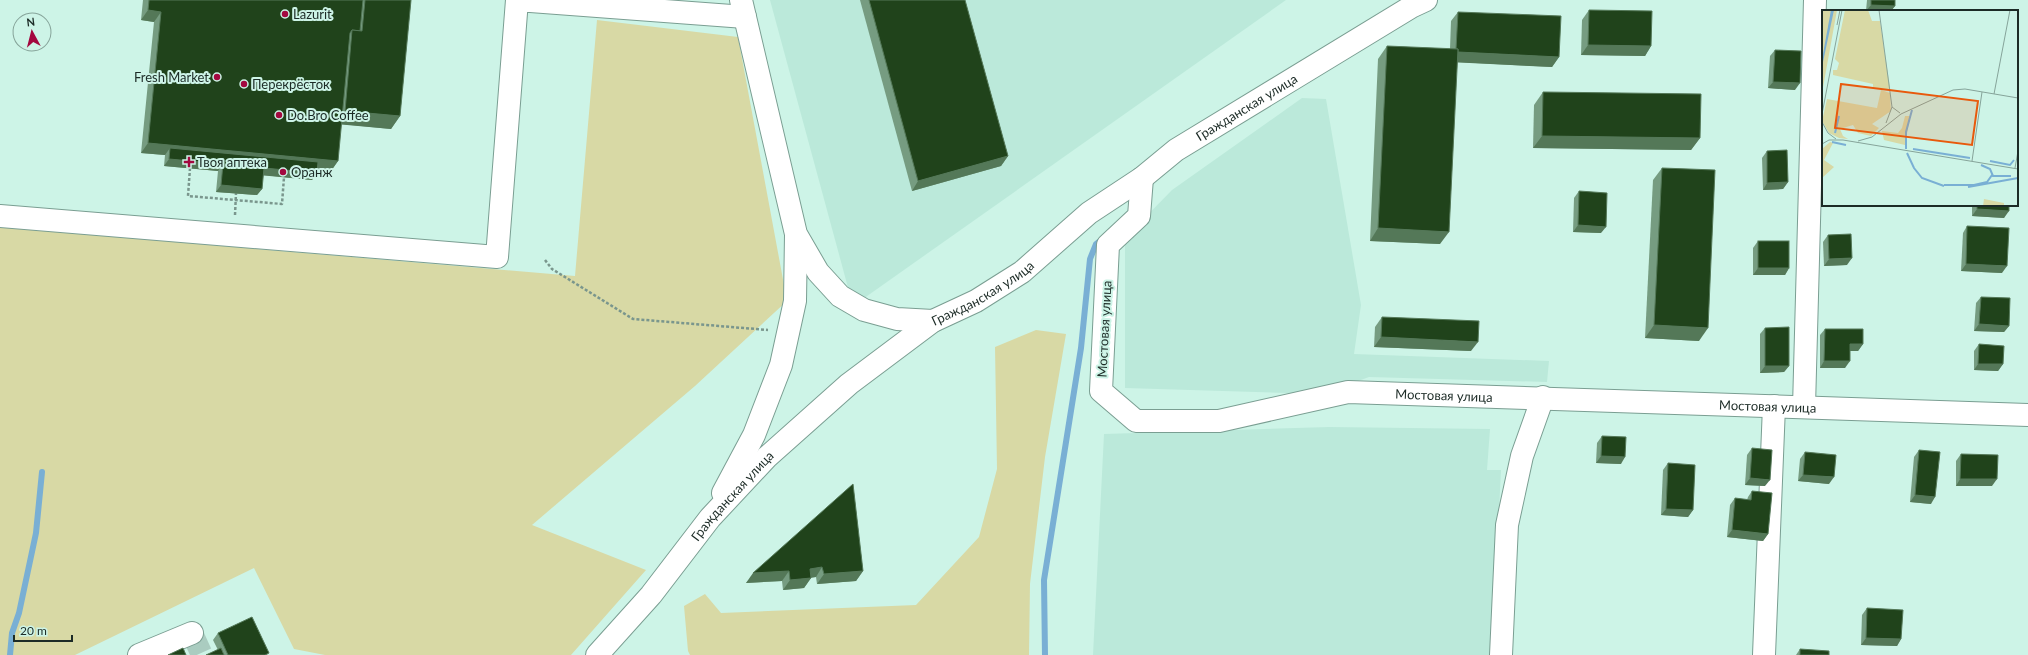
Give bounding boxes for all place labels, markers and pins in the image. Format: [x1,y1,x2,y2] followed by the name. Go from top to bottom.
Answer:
[293,6,332,22] place label: Lazurit
[280,9,290,19] marker: Lazurit
[134,69,209,85] place label: Fresh Market
[212,72,222,82] marker: Fresh Market
[252,76,330,92] place label: Перекрёсток
[239,79,249,89] marker: Перекрёсток
[287,107,369,123] place label: Do.Bro Coffee
[274,110,284,120] marker: Do.Bro Coffee
[197,154,267,170] place label: Твоя аптека
[184,157,194,167] marker: Твоя аптека
[291,164,333,180] place label: Оранж
[278,167,288,177] marker: Оранж

